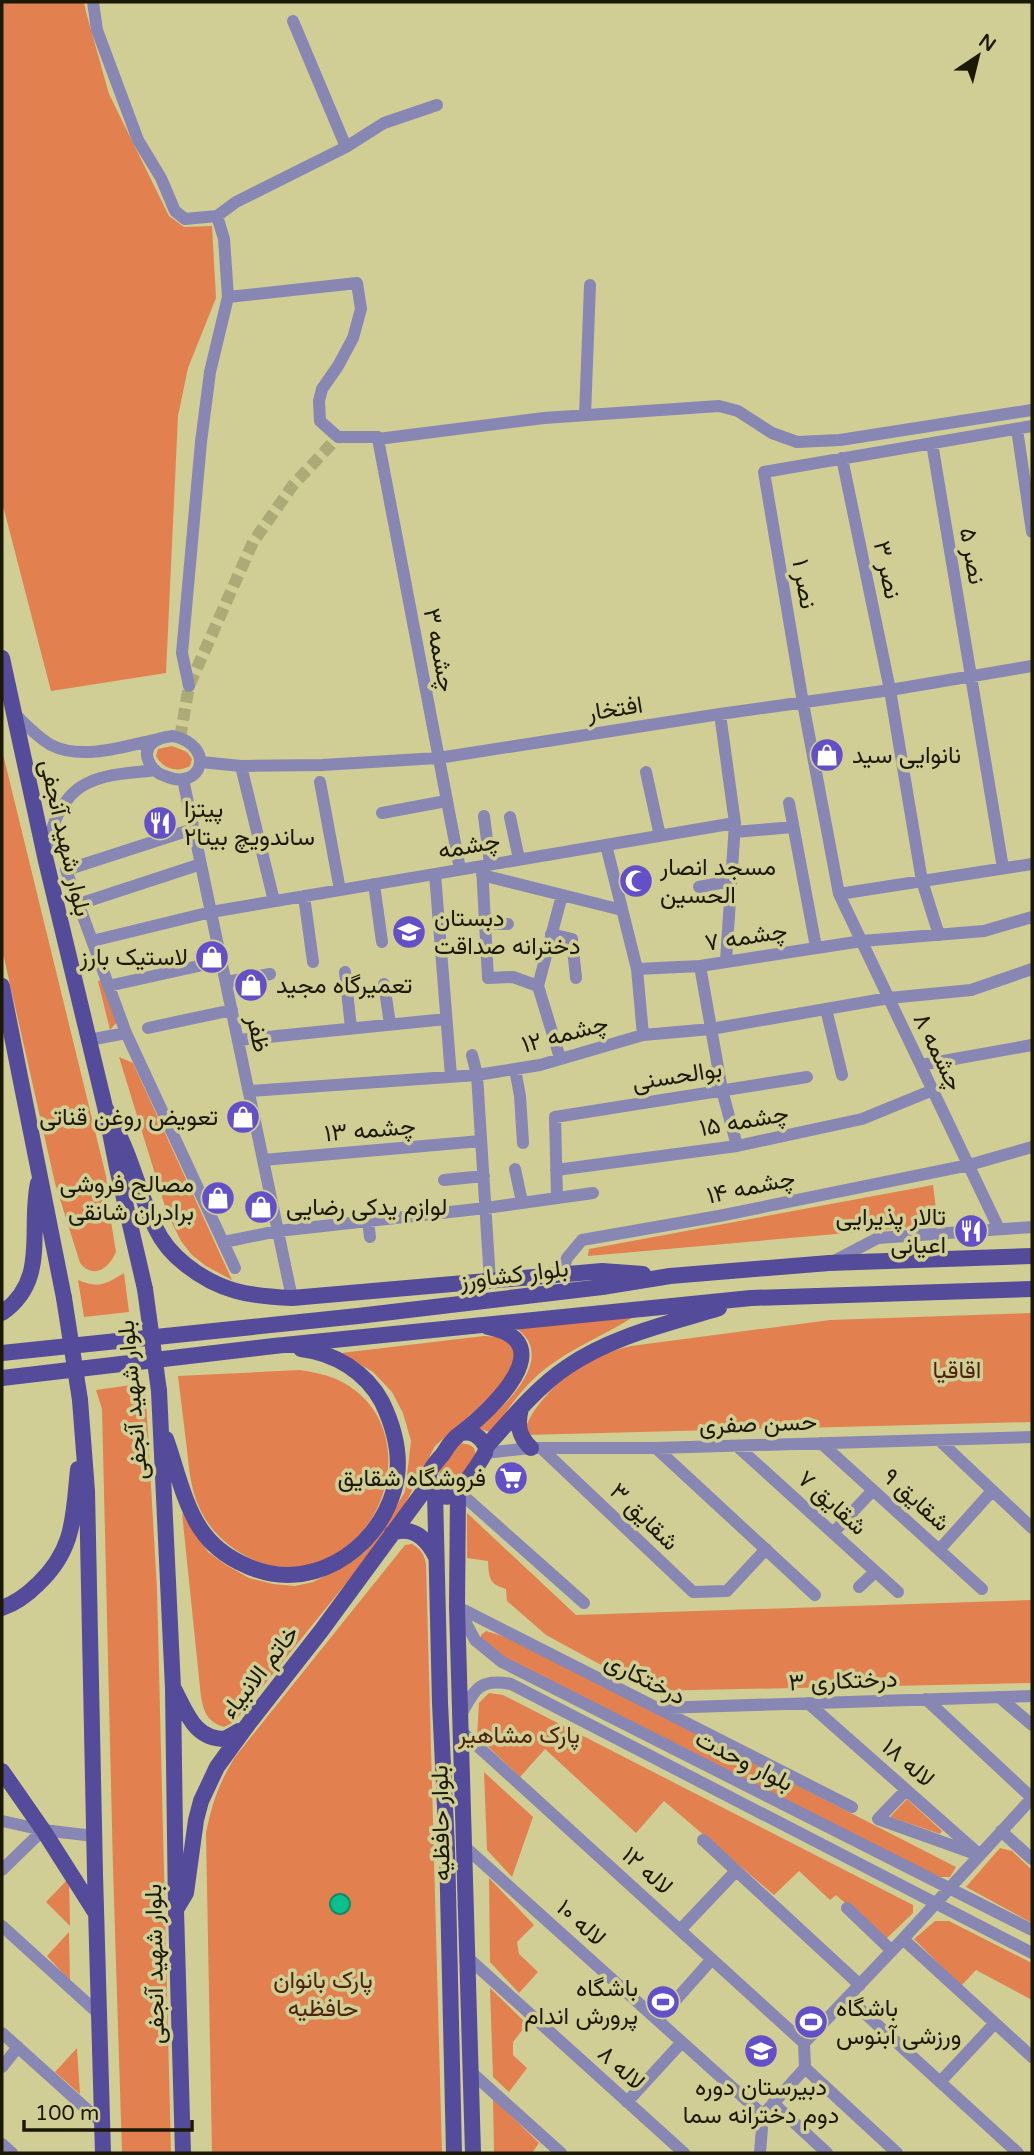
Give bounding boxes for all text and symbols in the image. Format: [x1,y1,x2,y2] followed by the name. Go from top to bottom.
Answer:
[943,21,1013,91] north arrow
[975,30,1000,56] text: N
[953,525,991,587] street label: نصر ۵
[867,538,907,602] street label: نصر ۳
[785,557,823,611] street label: نصر ۱
[416,606,461,694] street label: چشمه ۳
[584,690,645,728] street label: افتخار
[808,736,846,774] shop icon: نانوایی‌ سید
[852,741,961,770] place label: نانوایی‌ سید
[33,757,97,919] street label: بلوار شهید آنجفی
[184,795,315,854] place label: پیتزا ساندویچ بیتا۲
[141,804,179,842] restaurant icon: پیتزا ساندویچ بیتا۲
[436,826,502,867] street label: چشمه
[659,853,776,910] place label: مسجد انصار الحسین
[617,862,655,900] mosque icon: مسجد انصار الحسین
[434,904,581,961] place label: دبستان دخترانه صداقت
[390,913,428,951] school or university icon: دبستان دخترانه صداقت
[703,916,789,959] street label: چشمه ۷
[193,938,231,976] shop icon: لاستیک بارز
[79,943,188,972] place label: لاستیک بارز
[232,966,270,1004] shop icon: تعمیرگاه مجید
[276,971,412,1000] place label: تعمیرگاه مجید
[906,1008,969,1096] street label: چشمه ۸
[519,1009,612,1060] street label: چشمه ۱۲
[240,1012,276,1055] street label: ظفر
[630,1055,724,1097] street label: بوالحسنی
[224,1098,262,1136] shop icon: تعویض روغن قناتی
[697,1099,791,1144] street label: چشمه ۱۵
[39,1103,218,1132] place label: تعویض روغن قناتی
[323,1112,417,1149] street label: چشمه ۱۳
[704,1164,798,1211] street label: چشمه ۱۴
[60,1170,194,1227] place label: مصالح فروشی برادران شانقی
[199,1179,237,1217] shop icon: مصالح فروشی برادران شانقی
[242,1188,280,1226] shop icon: لوازم یدکی رضایی
[286,1193,447,1223] place label: لوازم یدکی رضایی
[836,1203,946,1260] place label: تالار پذیرایی اعیانی
[952,1212,990,1250] restaurant icon: تالار پذیرایی اعیانی
[457,1254,570,1296] street label: بلوار کشاورز
[112,1319,154,1481] street label: بلوار شهید آنجفی
[933,1356,981,1385] park label: اقاقیا
[698,1407,818,1441] street label: حسن صفری
[492,1459,530,1497] supermarket icon: فروشگاه شقایق
[876,1462,956,1538] street label: شقایق ۹
[337,1464,486,1493] place label: فروشگاه شقایق
[791,1464,873,1542] street label: شقایق ۷
[603,1477,685,1557] street label: شقایق ۳
[215,1620,306,1725] street label: خاتم الانبیاء
[600,1646,690,1712] street label: درختکاری
[788,1665,898,1697] street label: درختکاری ۳
[457,1721,580,1751] park label: پارک مشاهیر
[690,1724,798,1798] street label: بلوار وحدت
[876,1732,940,1794] street label: لاله ۱۸
[425,1765,457,1881] street label: بلوار حافظیه
[615,1841,679,1901] street label: لاله ۱۲
[139,1884,171,2044] street label: بلوار شهید آنجفی
[550,1893,612,1953] street label: لاله ۱۰
[273,1966,373,2023] park label: پارک بانوان حافظیه
[524,1974,638,2032] place label: باشگاه پرورش اندام
[644,1983,682,2021] sports icon: باشگاه پرورش اندام
[836,1994,961,2051] place label: باشگاه ورزشی آبنوس
[792,2003,830,2041] sports icon: باشگاه ورزشی آبنوس
[742,2032,780,2070] school or university icon: دبیرستان دوره دوم دخترانه سما
[591,2039,651,2097] street label: لاله ۸
[683,2073,839,2131] place label: دبیرستان دوره دوم دخترانه سما
[24,2088,192,2132] scale bar
[35,2101,99,2126] text: 100 m

